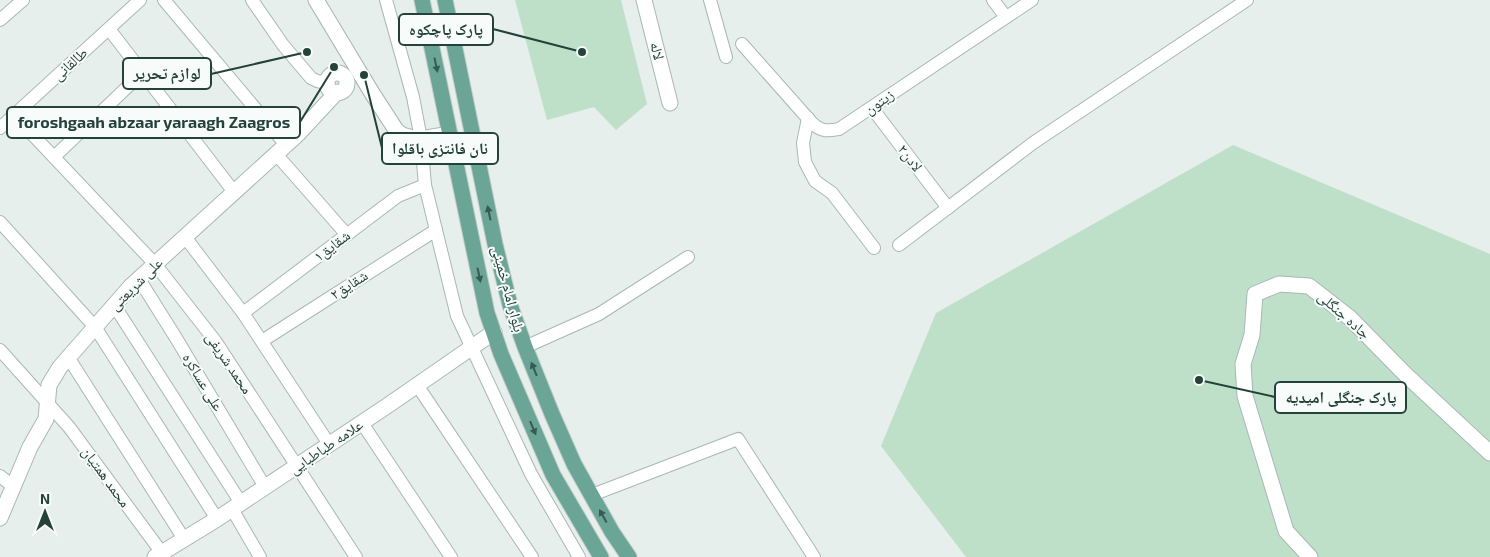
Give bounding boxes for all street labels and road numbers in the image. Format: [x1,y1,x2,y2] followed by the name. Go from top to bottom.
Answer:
[647,40,669,62] street label: لاله
[48,43,92,85] street label: طالقانی
[860,84,898,119] street label: زیتون
[893,140,927,176] street label: لادن۲
[310,226,354,266] street label: شقایق۱
[487,244,529,334] street label: بلوار امام خمینی
[105,253,167,315] street label: علی شریعتی
[326,265,372,305] street label: شقایق۲
[1313,287,1375,344] street label: جاده جنگلی
[201,328,257,398] street label: محمد شریفی
[178,349,228,415] street label: علی عساکره
[285,415,367,479] street label: علامه طباطبایی
[77,443,135,512] street label: محمد همتیان

